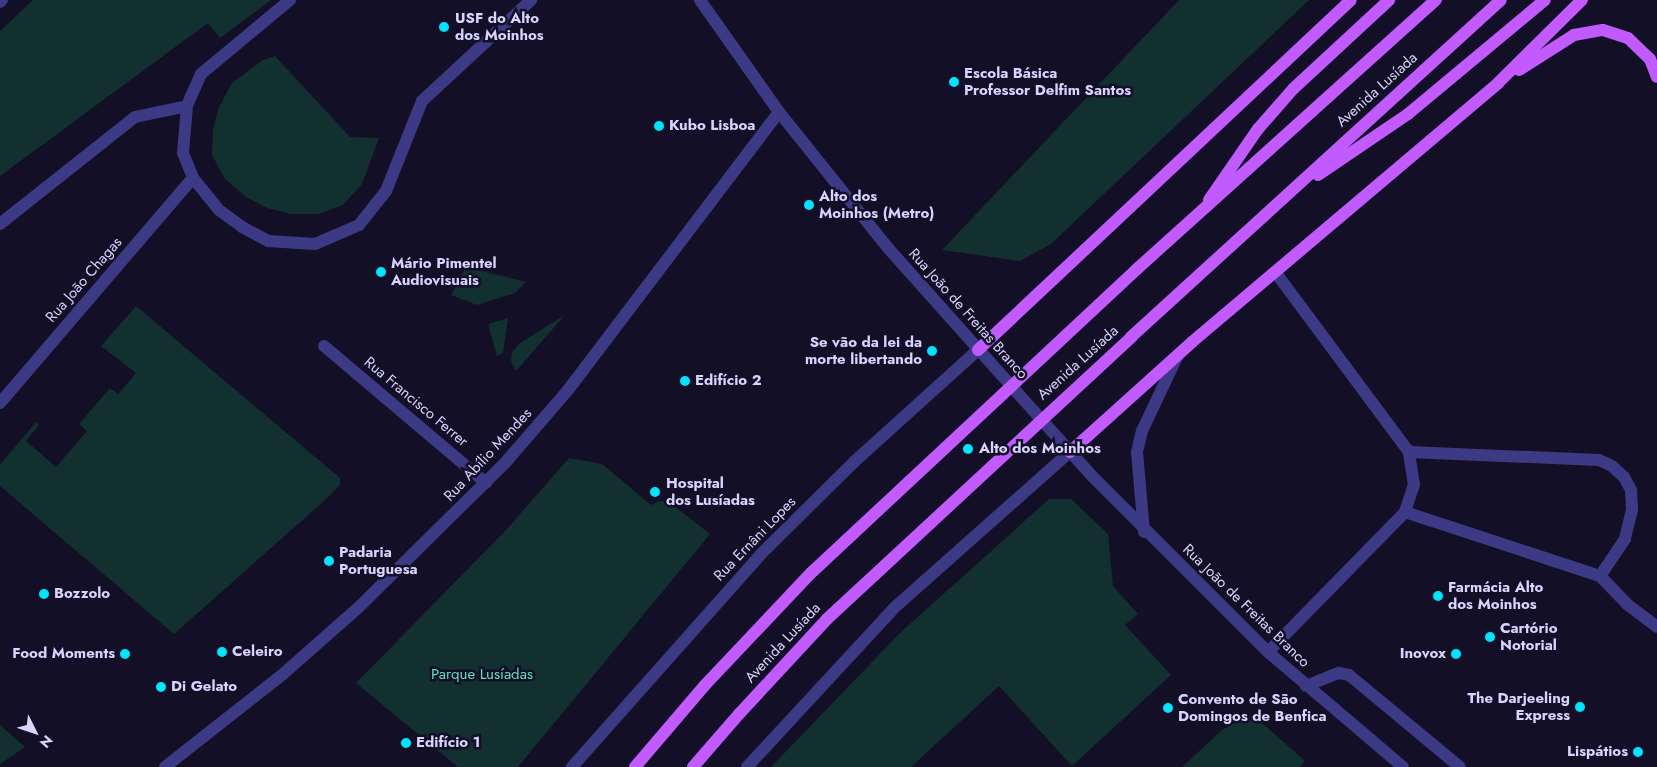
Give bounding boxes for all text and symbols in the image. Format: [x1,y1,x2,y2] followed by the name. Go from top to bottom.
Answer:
[455,9,544,44] place label: USF do Alto dos Moinhos
[437,20,451,34] marker: USF do Alto dos Moinhos
[1333,49,1421,131] street label: Avenida Lusíada
[964,64,1131,99] place label: Escola Básica Professor Delfim Santos
[948,76,960,88] marker: Escola Básica Professor Delfim Santos
[669,117,755,135] place label: Kubo Lisboa
[653,120,665,132] marker: Kubo Lisboa
[819,187,934,222] place label: Alto dos Moinhos (Metro)
[803,199,815,211] marker: Alto dos Moinhos (Metro)
[42,234,126,326] street label: Rua João Chagas
[905,245,1031,383] street label: Rua João de Freitas Branco
[391,254,497,289] place label: Mário Pimentel Audiovisuais
[375,266,387,278] marker: Mário Pimentel Audiovisuais
[1034,322,1122,404] street label: Avenida Lusíada
[805,333,922,368] place label: Se vão da lei da morte libertando
[926,345,938,357] marker: Se vão da lei da morte libertando
[360,353,472,451] street label: Rua Francisco Ferrer
[695,372,761,390] place label: Edifício 2
[679,375,691,387] marker: Edifício 2
[440,405,536,505] street label: Rua Abílio Mendes
[979,440,1101,458] place label: Alto dos Moinhos
[961,442,975,456] marker: Alto dos Moinhos
[666,474,755,509] place label: Hospital dos Lusíadas
[648,485,662,499] marker: Hospital dos Lusíadas
[710,493,800,585] street label: Rua Ernâni Lopes
[1179,541,1313,671] street label: Rua João de Freitas Branco
[339,543,418,578] place label: Padaria Portuguesa
[323,555,335,567] marker: Padaria Portuguesa
[1448,578,1543,613] place label: Farmácia Alto dos Moinhos
[54,585,110,603] place label: Bozzolo
[38,588,50,600] marker: Bozzolo
[1432,590,1444,602] marker: Farmácia Alto dos Moinhos
[741,599,825,687] street label: Avenida Lusíada
[1500,619,1558,654] place label: Cartório Notorial
[1484,631,1496,643] marker: Cartório Notorial
[232,643,283,661] place label: Celeiro
[12,645,115,663] place label: Food Moments
[1400,645,1446,663] place label: Inovox
[216,646,228,658] marker: Celeiro
[119,648,131,660] marker: Food Moments
[1450,648,1462,660] marker: Inovox
[431,666,533,684] park label: Parque Lusíadas
[171,678,237,696] place label: Di Gelato
[155,681,167,693] marker: Di Gelato
[1467,689,1570,724] place label: The Darjeeling Express
[1178,690,1327,725] place label: Convento de São Domingos de Benfica
[1574,701,1586,713] marker: The Darjeeling Express
[1162,702,1174,714] marker: Convento de São Domingos de Benfica
[10,707,60,757] north arrow
[35,731,58,753] text: N
[416,734,480,752] place label: Edifício 1
[400,737,412,749] marker: Edifício 1
[1567,743,1628,761] place label: Lispátios
[1632,746,1644,758] marker: Lispátios

